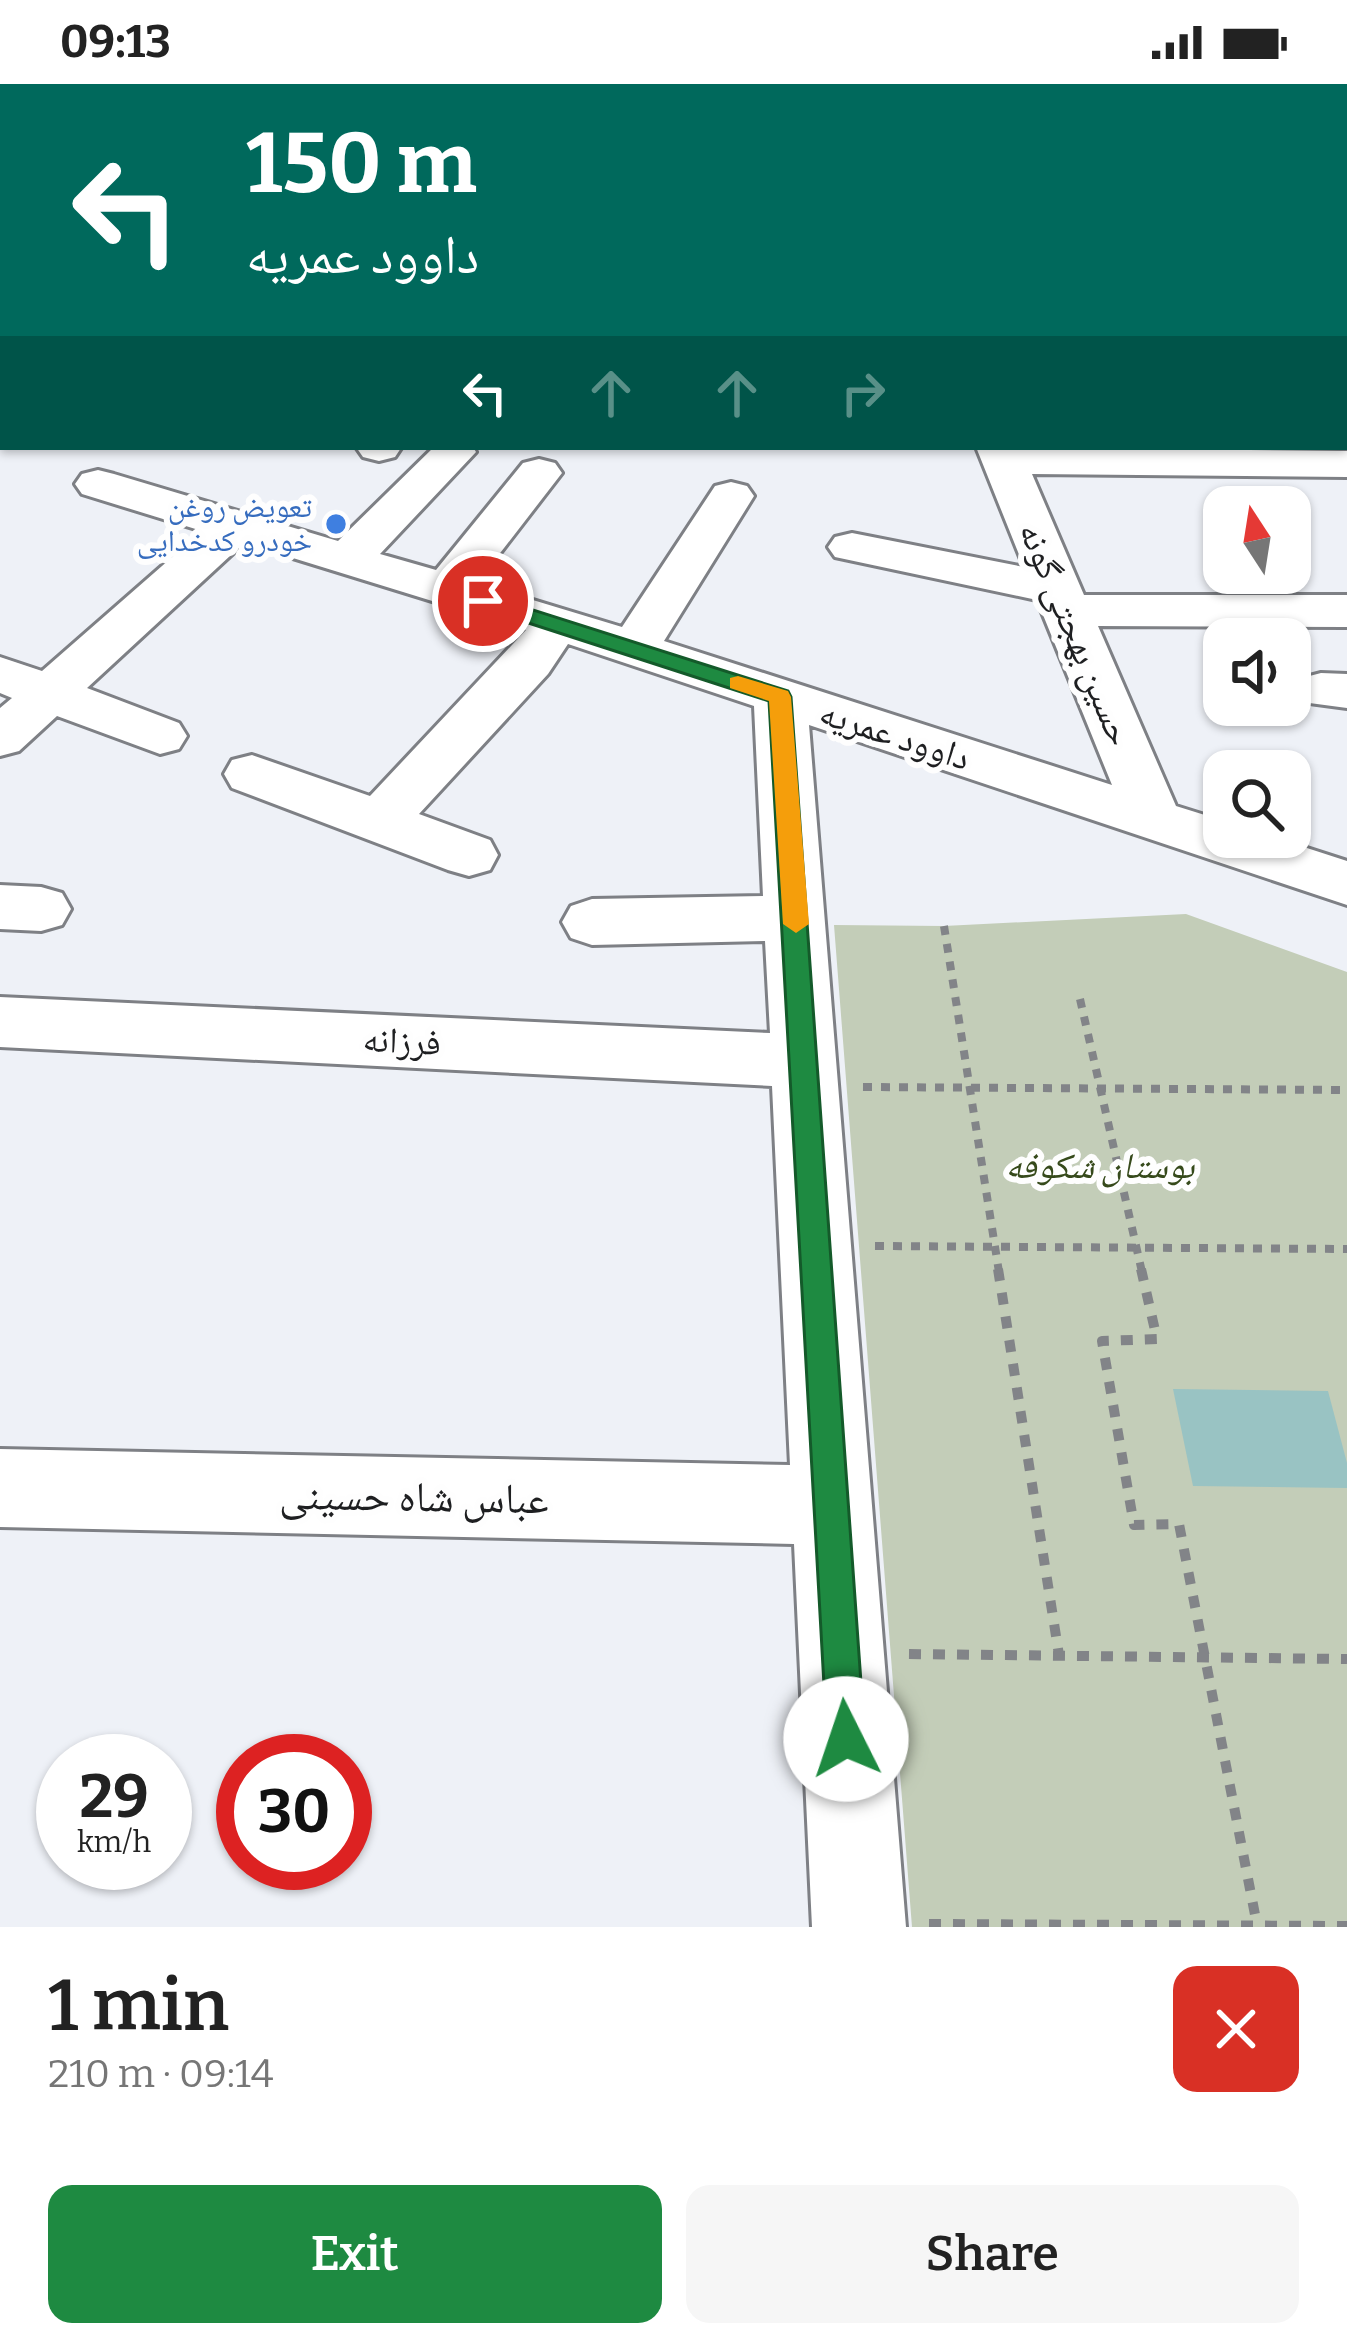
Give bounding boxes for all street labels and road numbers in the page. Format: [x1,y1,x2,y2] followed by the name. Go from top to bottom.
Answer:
[1009,516,1143,752] street label: حسین بهجتی گونه
[814,690,976,780] street label: داوود عمریه
[362,1017,442,1065] street label: فرزانه
[279,1470,549,1524] street label: عباس شاه حسینی

